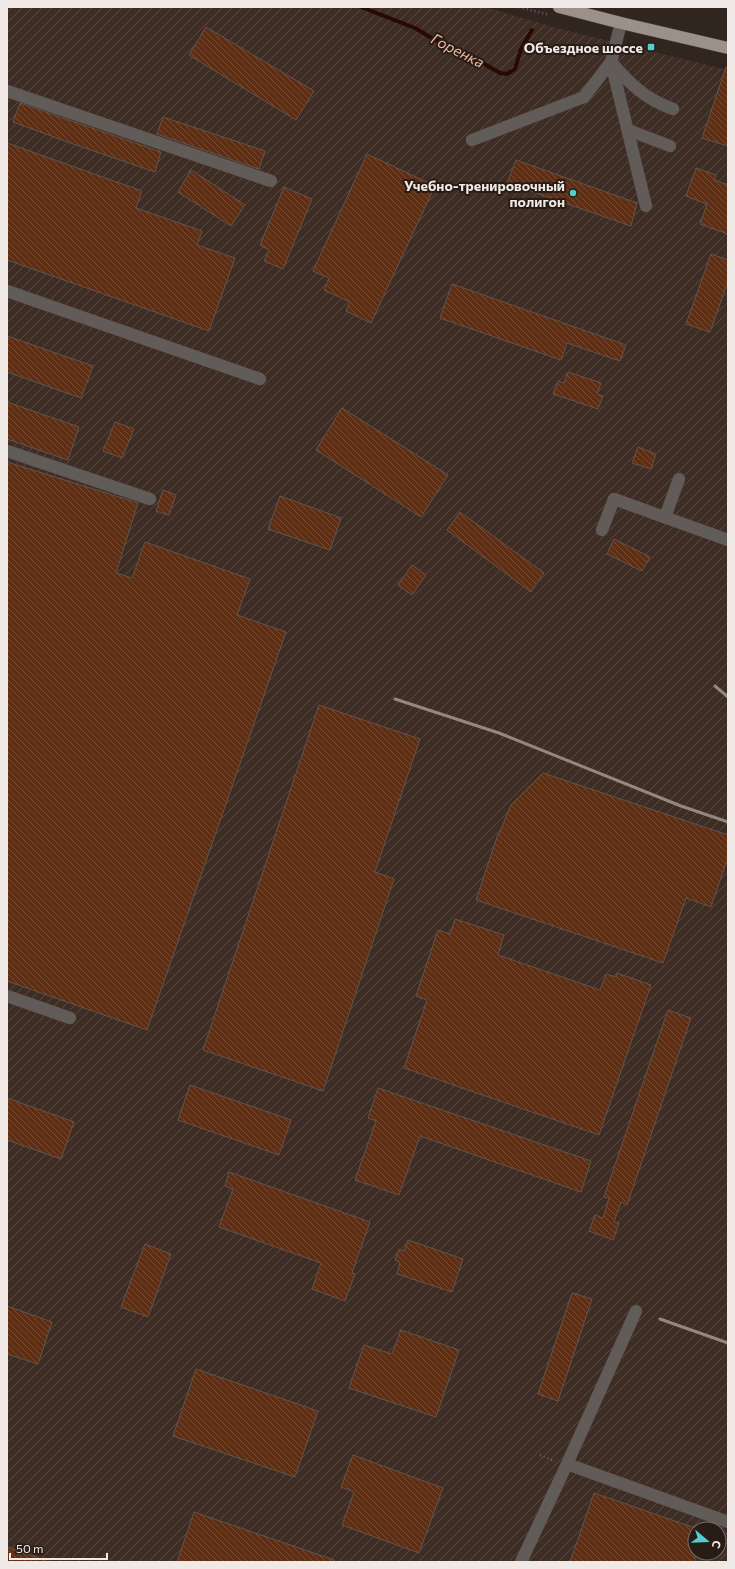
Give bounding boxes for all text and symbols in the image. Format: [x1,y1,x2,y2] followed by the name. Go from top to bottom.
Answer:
[428,29,488,71] water label: Горенка
[524,39,643,56] place label: Объездное шоссе
[646,42,656,52] marker: Объездное шоссе
[404,177,565,210] place label: Учебно-тренировочный полигон
[568,188,578,198] marker: Учебно-тренировочный полигон
[687,1521,727,1561] north arrow
[10,1535,107,1561] scale bar
[709,1539,724,1551] text: С
[16,1541,44,1555] text: 50 m

